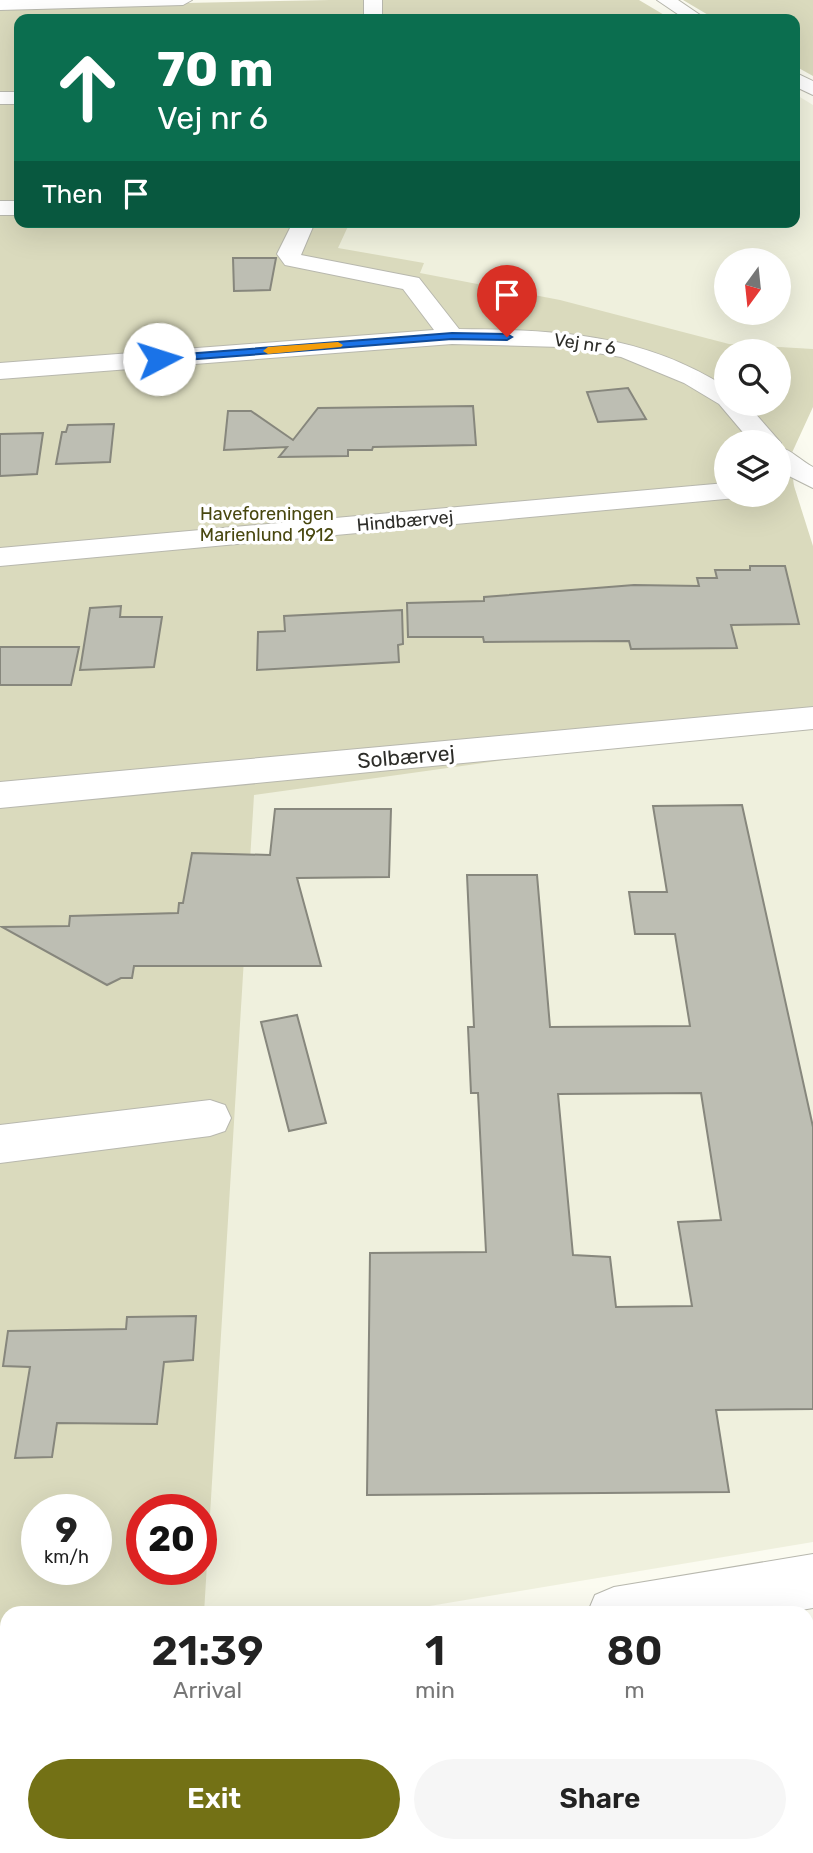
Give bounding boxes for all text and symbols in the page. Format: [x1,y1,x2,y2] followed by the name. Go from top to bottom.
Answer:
[157,40,274,98] text: 70 m
[42,42,133,133] icon: ahead
[157,99,268,137] text: Vej nr 6
[117,175,155,213] icon: arrive
[42,179,103,210] text: Then
[714,248,791,326] north arrow
[714,248,791,507] map controls
[477,265,537,337] pin
[488,276,526,314] icon: arrive
[122,322,196,396] position arrow
[553,329,618,359] street label: Vej nr 6
[714,339,791,416] button: search
[714,430,791,507] button: layers
[200,503,334,546] park label: Haveforeningen Marienlund 1912
[356,506,454,536] street label: Hindbærvej
[356,740,456,773] street label: Solbærvej
[126,1494,217,1585] speed limit sign: 20
[55,1509,78,1551] text: 9
[44,1546,89,1568] text: km/h
[151,1626,264,1676] text: 21:39
[425,1626,445,1676] text: 1
[606,1626,663,1676] text: 80
[173,1676,242,1704] text: Arrival
[415,1676,455,1704] text: min
[624,1676,645,1704] text: m
[28,1759,400,1839] button: Exit
[414,1759,786,1839] button: Share

